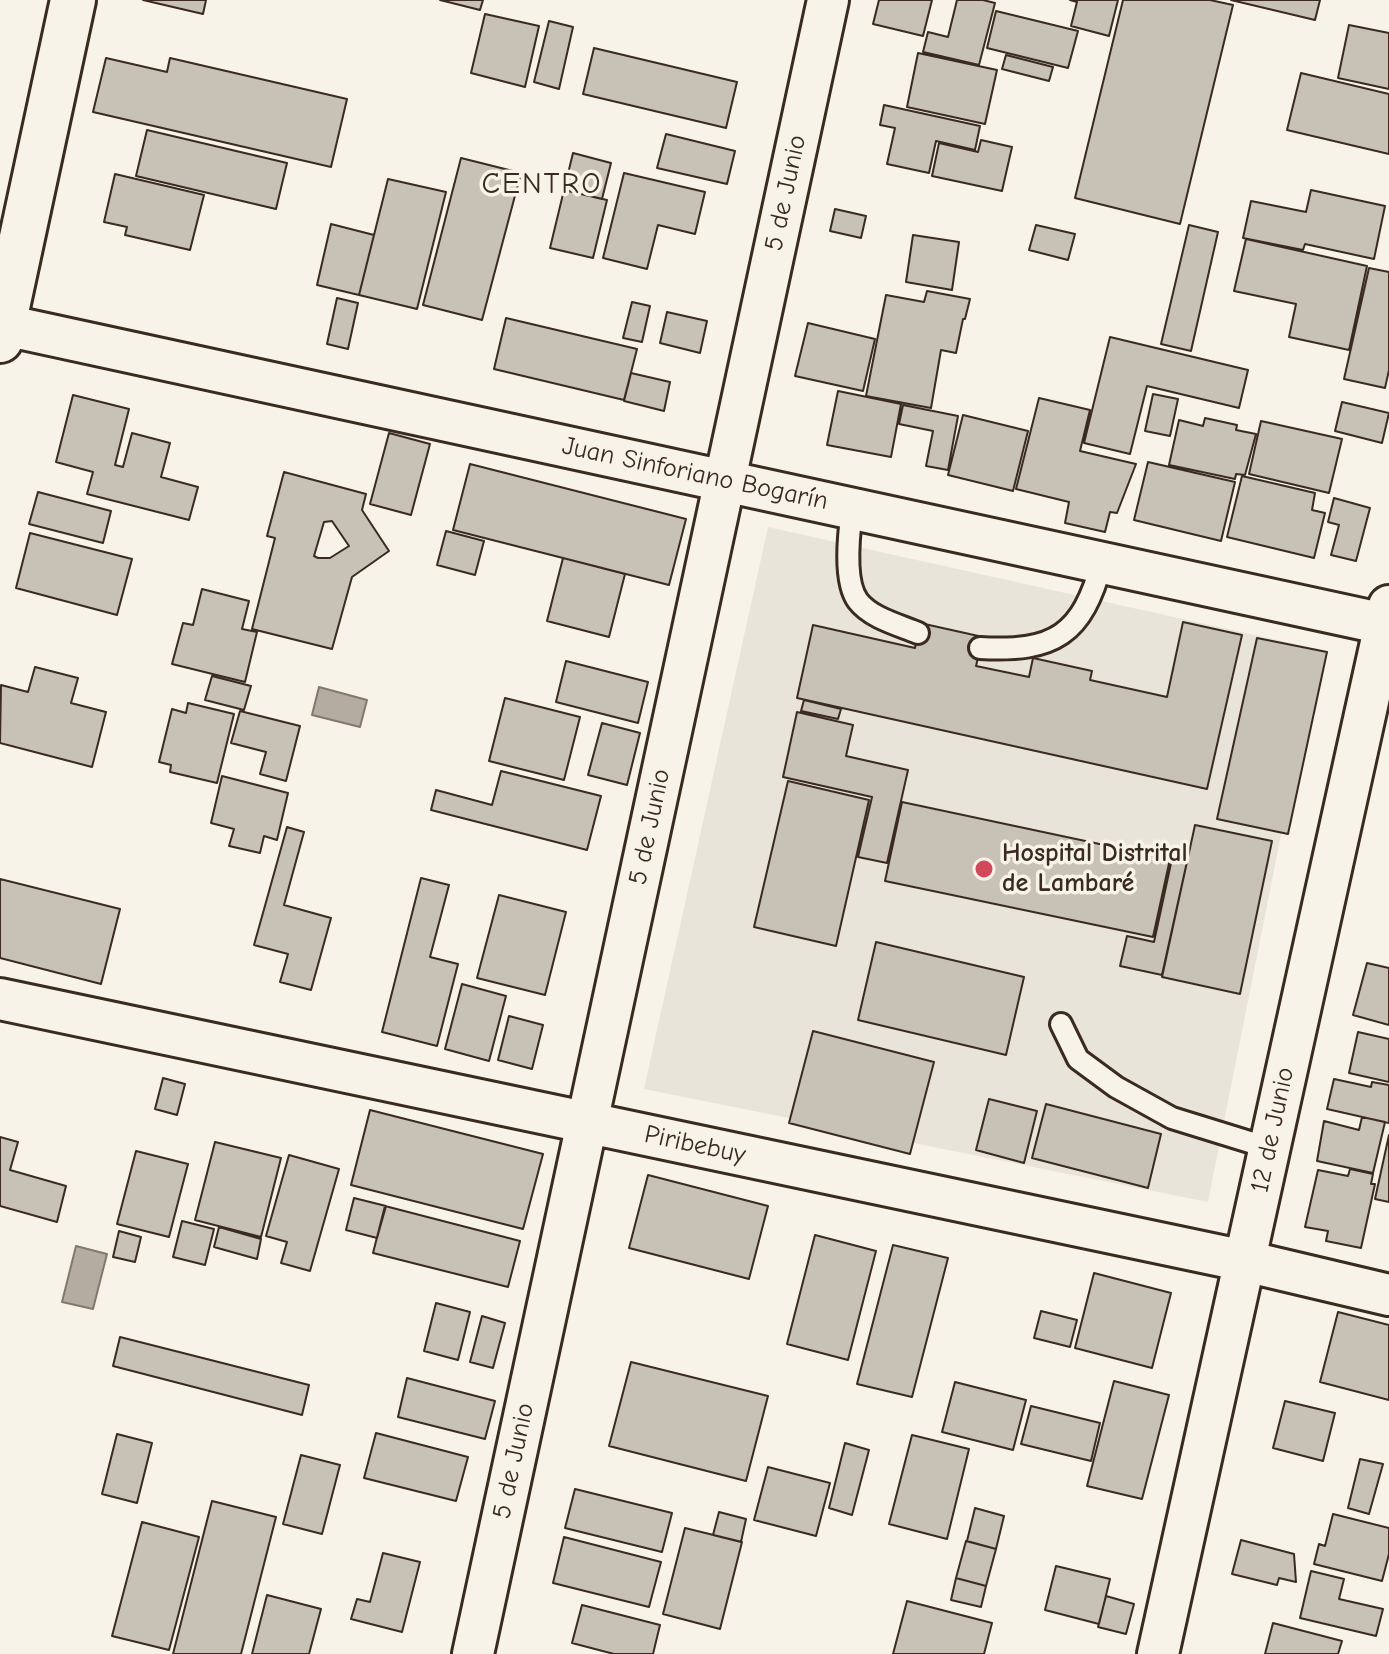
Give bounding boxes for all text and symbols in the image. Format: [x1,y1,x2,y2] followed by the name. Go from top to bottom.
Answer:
[759,132,813,254] street label: 5 de Junio
[481,167,603,203] district label: CENTRO
[559,431,831,517] street label: Juan Sinforiano Bogarín
[623,766,677,888] street label: 5 de Junio
[1002,838,1188,900] place label: Hospital Distrital de Lambaré
[973,858,995,880] marker: Hospital Distrital de Lambaré
[1245,1065,1301,1195] street label: 12 de Junio
[642,1119,748,1171] street label: Piribebuy
[487,1400,541,1522] street label: 5 de Junio

